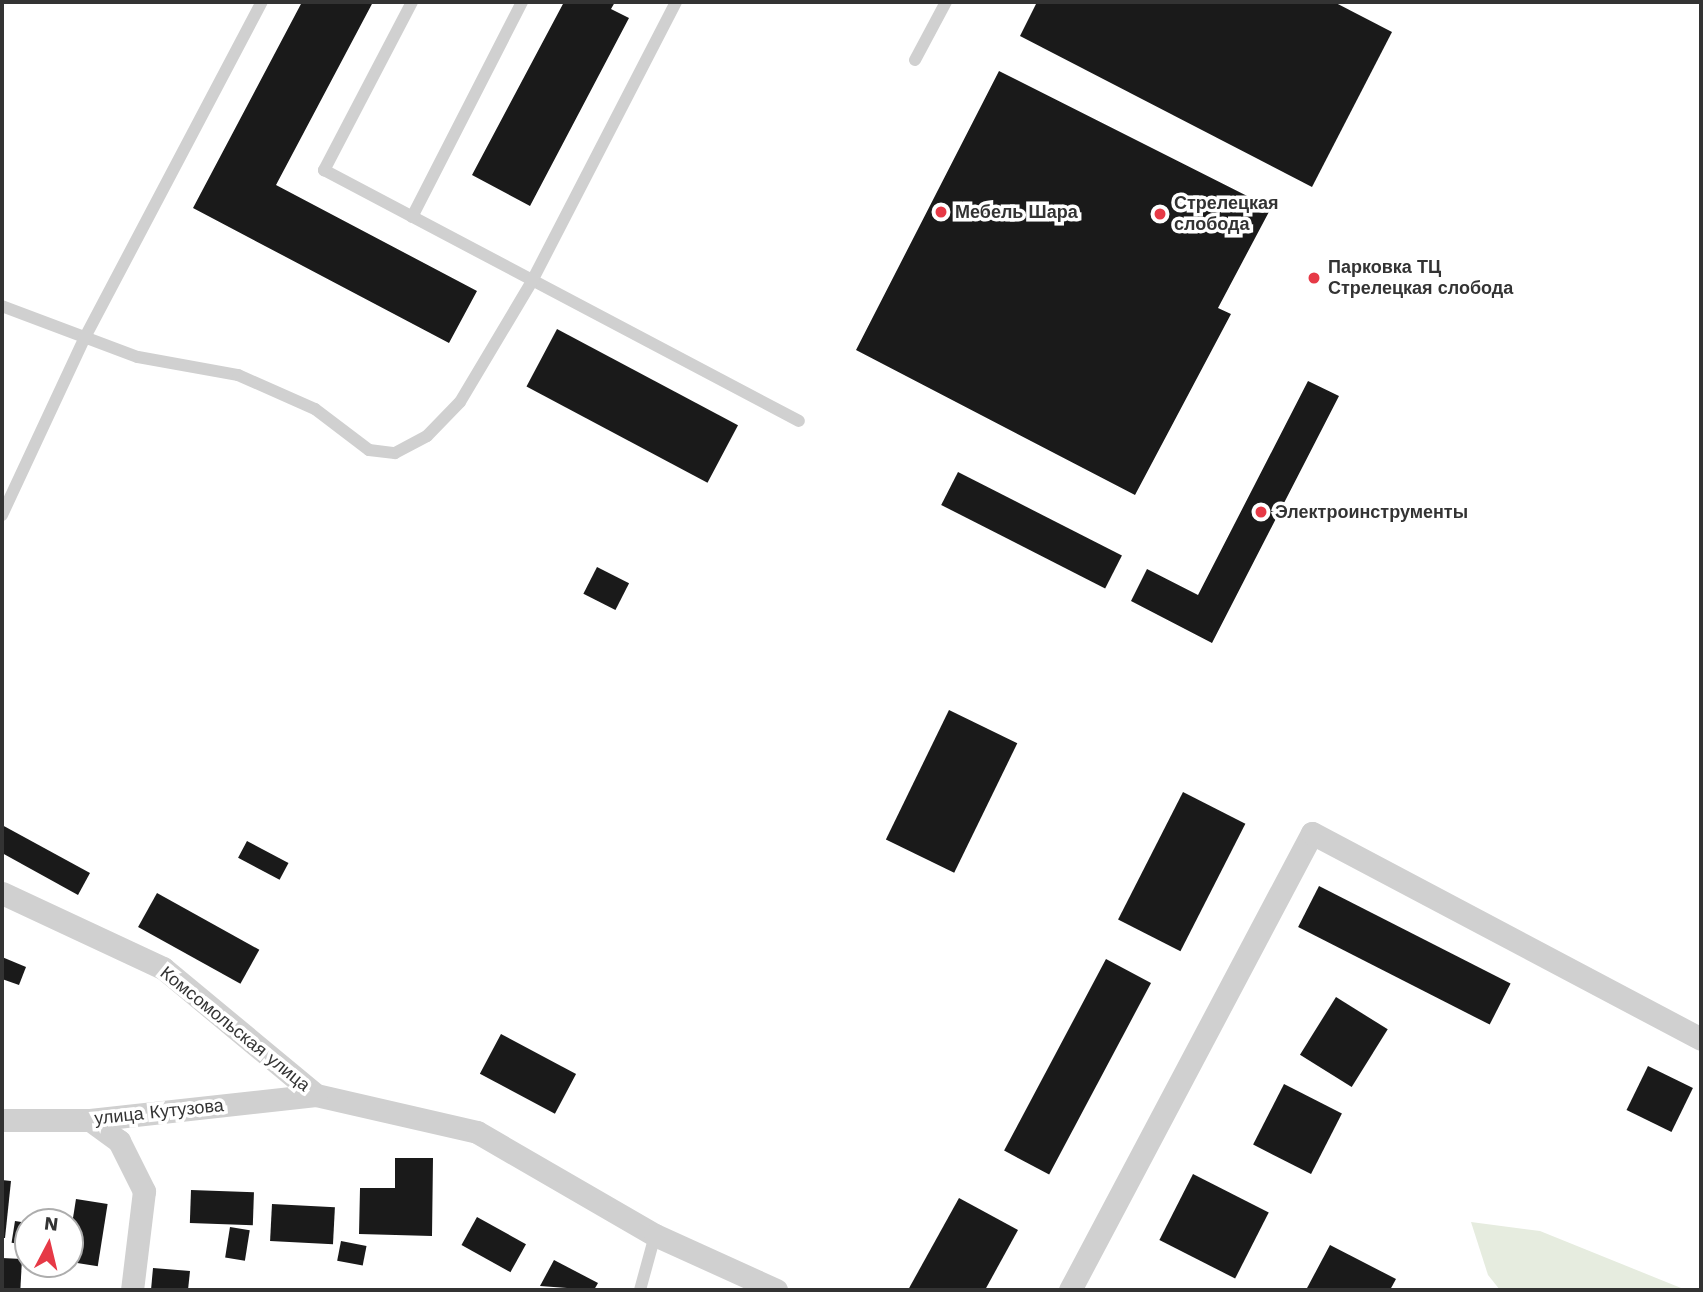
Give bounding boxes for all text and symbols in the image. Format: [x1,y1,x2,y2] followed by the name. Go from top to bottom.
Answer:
[1174,193,1279,235] place label: Стрелецкая слобода
[955,201,1078,223] place label: Мебель Шара
[933,204,949,220] marker: Мебель Шара
[1152,206,1168,222] marker: Стрелецкая слобода
[1328,257,1513,300] place label: Парковка ТЦ Стрелецкая слобода
[1306,270,1322,286] marker: Парковка ТЦ Стрелецкая слобода
[1275,501,1468,523] place label: Электроинструменты
[1253,504,1269,520] marker: Электроинструменты
[156,962,314,1096] street label: Комсомольская улица
[93,1094,225,1130] street label: улица Кутузова
[14,1208,84,1278] north arrow
[43,1211,60,1236] text: N

